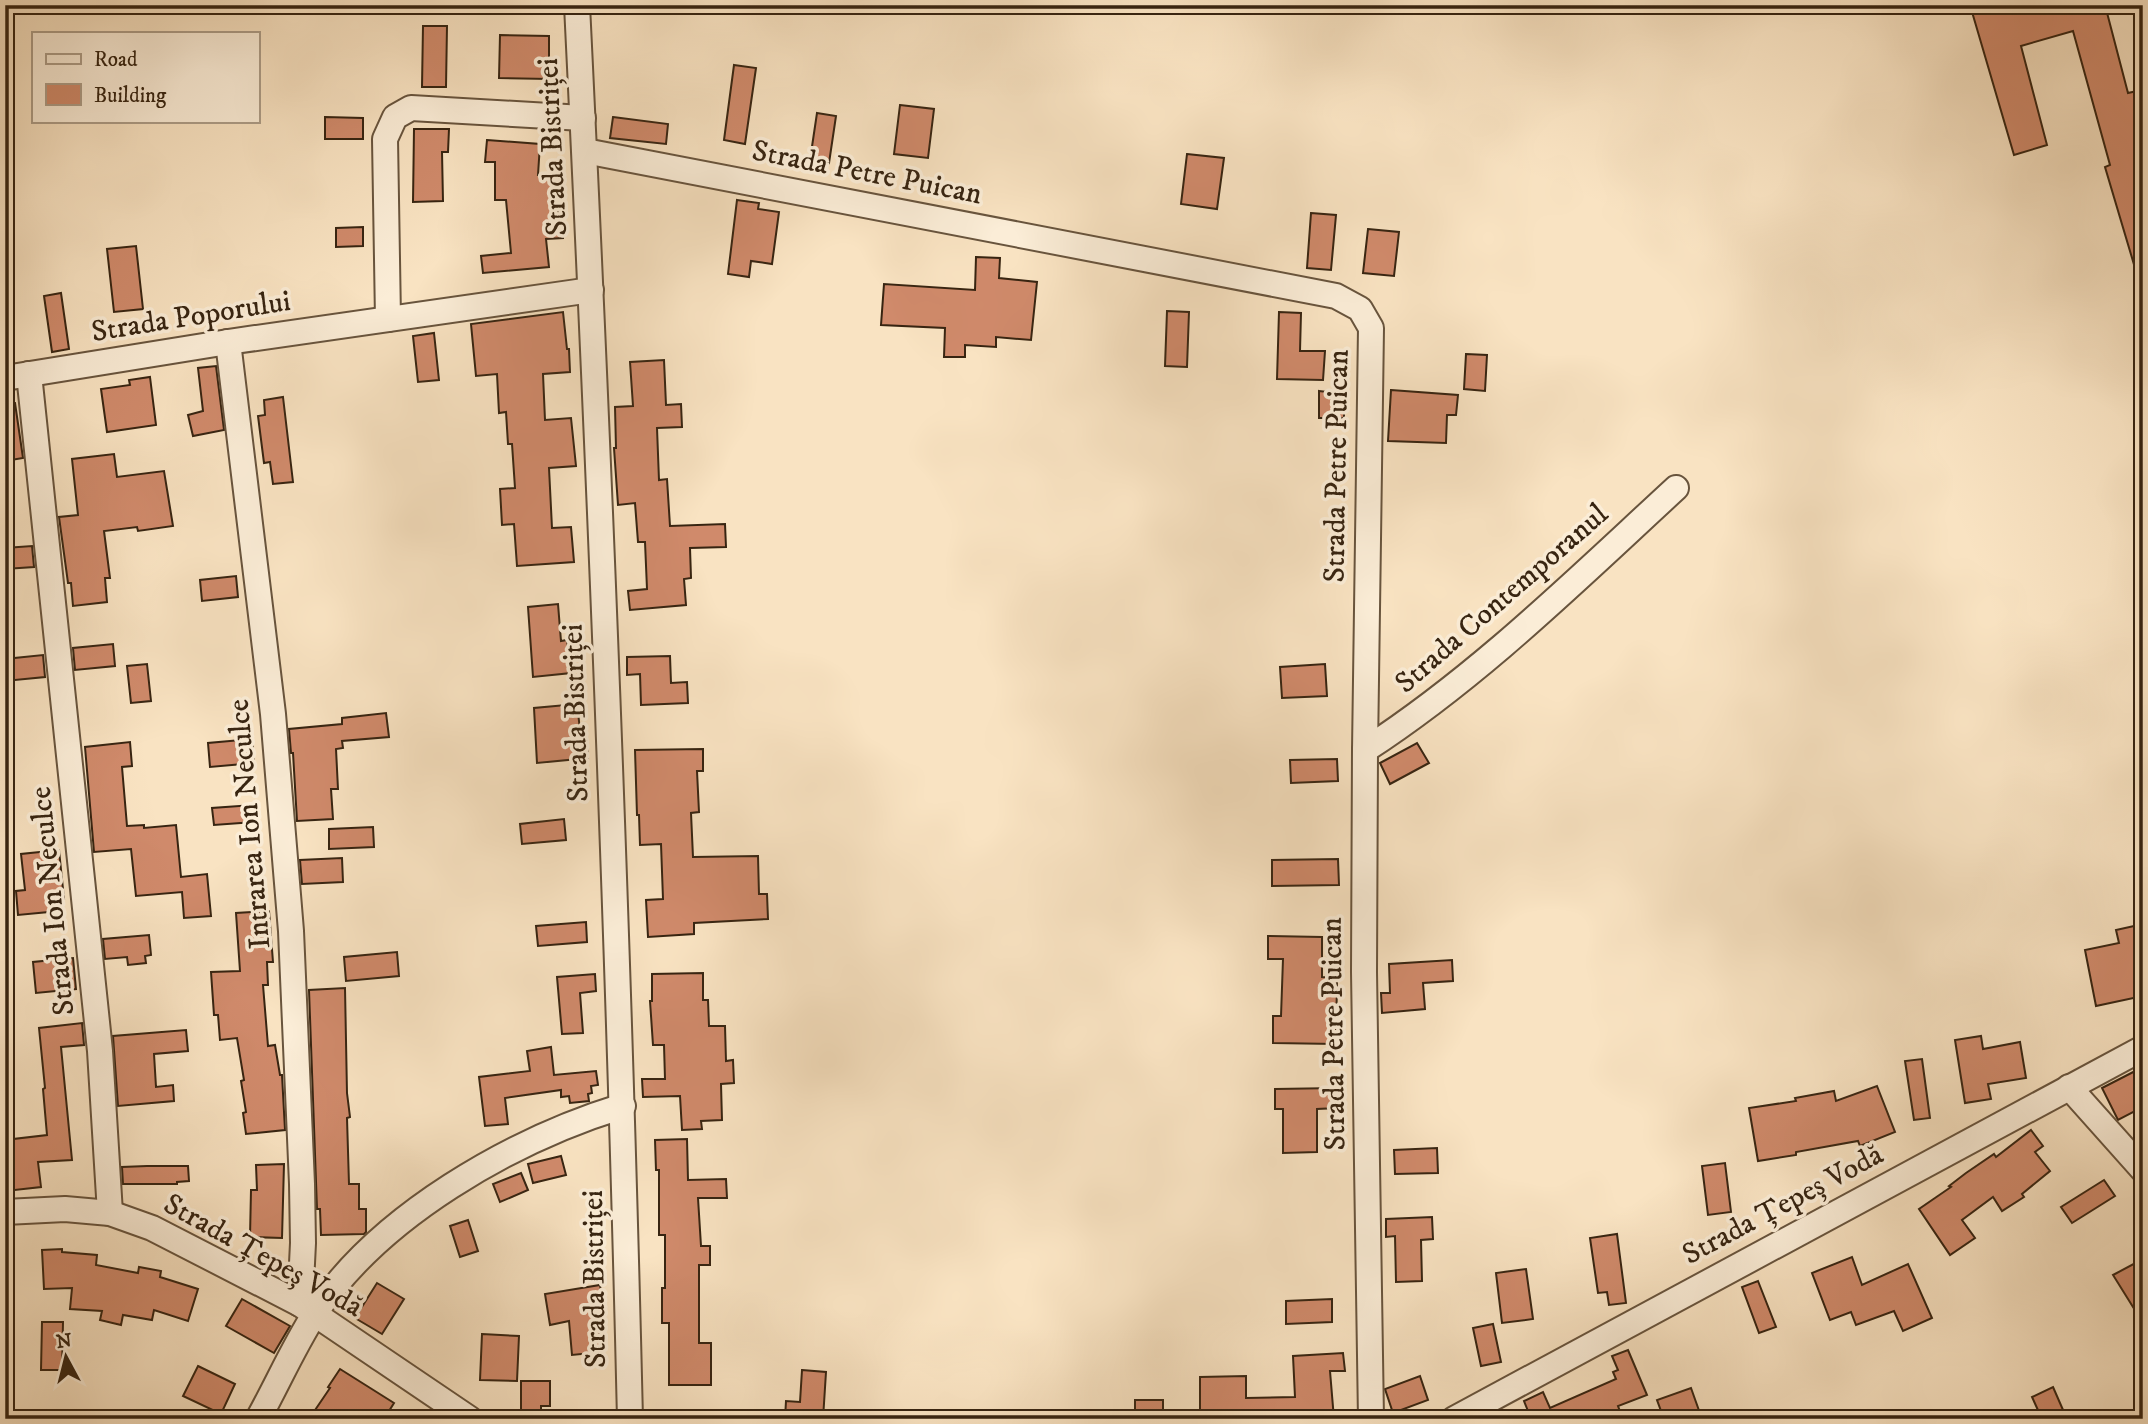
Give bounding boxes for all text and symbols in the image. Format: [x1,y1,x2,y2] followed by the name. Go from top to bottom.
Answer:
[32,32,259,122] legend
[94,47,138,73] text: Road
[530,57,576,237] street label: Strada Bistriței
[94,83,167,109] text: Building
[749,133,985,213] street label: Strada Petre Puican
[89,283,293,351] street label: Strada Poporului
[1316,349,1358,583] street label: Strada Petre Puican
[1388,496,1616,702] street label: Strada Contemporanul
[554,623,598,803] street label: Strada Bistriței
[221,697,279,951] street label: Intrarea Ion Neculce
[23,785,83,1017] street label: Strada Ion Neculce
[1313,917,1355,1151] street label: Strada Petre Puican
[1676,1136,1890,1273] street label: Strada Țepeș Vodă
[157,1186,369,1326] street label: Strada Țepeș Vodă
[575,1190,615,1368] street label: Strada Bistriței
[32,1322,102,1392] north arrow
[55,1329,74,1354] text: N

